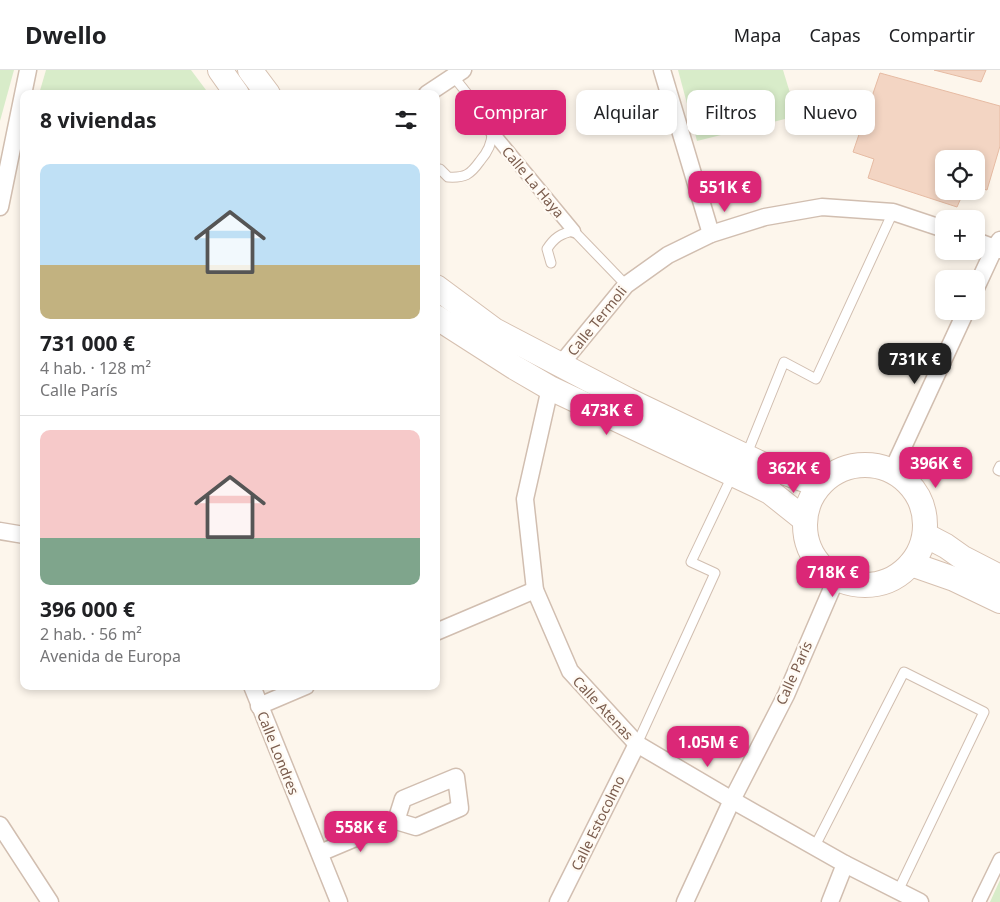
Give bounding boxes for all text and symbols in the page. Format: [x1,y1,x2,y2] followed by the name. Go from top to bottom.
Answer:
[25,18,107,51] text: Dwello
[734,23,781,47] text: Mapa
[809,23,861,47] text: Capas
[889,23,975,47] text: Compartir
[455,90,566,135] chip: Comprar
[576,90,677,135] chip: Alquilar
[687,90,775,135] chip: Filtros
[785,90,875,135] chip: Nuevo
[40,106,157,134] text: 8 viviendas
[392,106,420,134] icon: filters
[498,142,569,221] street label: Calle La Haya
[935,150,985,320] map controls
[935,150,985,200] button: locate
[684,170,766,213] pin: 551K €
[699,176,751,198] text: 551K €
[185,197,275,287] icon: home
[935,210,985,260] button: +
[935,270,985,320] button: −
[563,282,631,360] street label: Calle Termoli
[40,329,135,357] text: 731 000 €
[874,342,956,385] pin: 731K €
[889,348,941,370] text: 731K €
[40,357,151,379] text: 4 hab. · 128 m²
[40,379,118,401] text: Calle París
[566,394,648,436] pin: 473K €
[581,399,633,421] text: 473K €
[895,446,977,489] pin: 396K €
[753,452,835,494] pin: 362K €
[910,452,962,474] text: 396K €
[768,457,820,479] text: 362K €
[185,462,275,552] icon: home
[792,556,874,598] pin: 718K €
[807,561,859,583] text: 718K €
[40,595,135,623] text: 396 000 €
[40,623,142,645] text: 2 hab. · 56 m²
[771,638,816,708] street label: Calle París
[40,645,181,667] text: Avenida de Europa
[569,672,638,744] street label: Calle Atenas
[253,708,304,798] street label: Calle Londres
[662,726,754,768] pin: 1.05M €
[678,731,738,753] text: 1.05M €
[566,772,629,874] street label: Calle Estocolmo
[320,810,402,853] pin: 558K €
[335,816,387,838] text: 558K €

